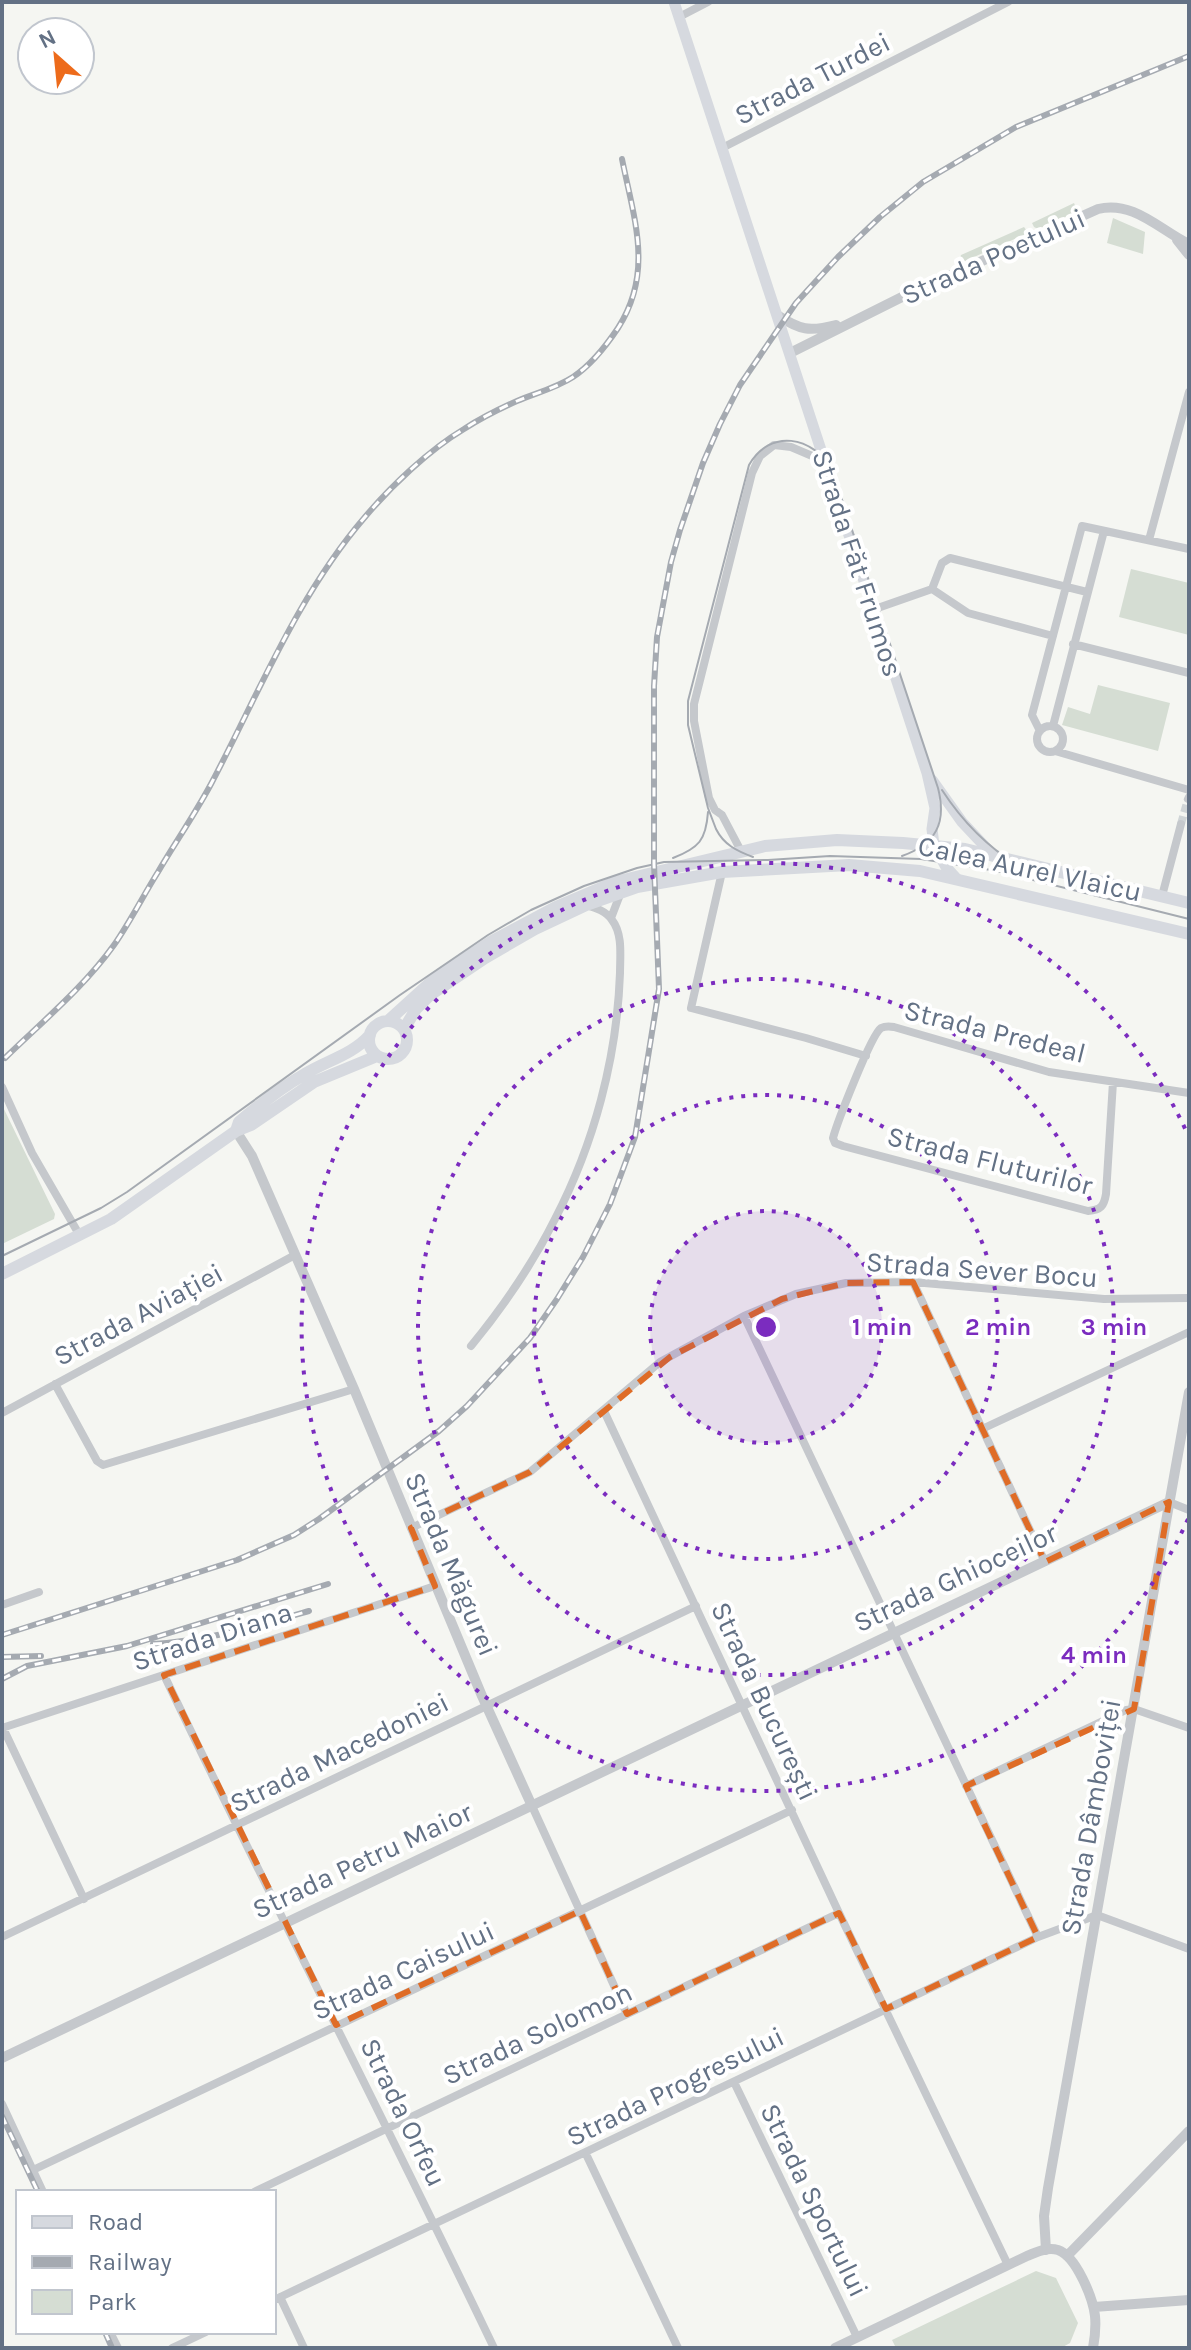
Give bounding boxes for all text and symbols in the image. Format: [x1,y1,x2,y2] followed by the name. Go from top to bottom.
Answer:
[16,16,96,96] north arrow
[34,24,60,54] text: N
[729,25,896,132] street label: Strada Turdei
[896,201,1090,312] street label: Strada Poetului
[805,446,910,681] street label: Strada Făt Frumos
[915,829,1145,908] street label: Calea Aurel Vlaicu
[901,993,1089,1070] street label: Strada Predeal
[884,1119,1097,1202] street label: Strada Fluturilor
[865,1245,1099,1294] street label: Strada Sever Bocu
[48,1256,228,1373] street label: Strada Aviației
[752,1313,780,1341] centre of rings
[852,1313,912,1341] text: 1 min
[965,1313,1031,1341] text: 2 min
[1081,1313,1147,1341] text: 3 min
[398,1467,505,1661] street label: Strada Măgurei
[848,1516,1063,1639] street label: Strada Ghioceilor
[128,1595,296,1678] street label: Strada Diana
[704,1597,825,1806] street label: Strada București
[1061,1641,1127,1669] text: 4 min
[224,1685,454,1820] street label: Strada Macedoniei
[1053,1696,1128,1938] street label: Strada Dâmboviței
[247,1795,478,1926] street label: Strada Petru Maior
[307,1914,500,2027] street label: Strada Caisului
[437,1975,637,2092] street label: Strada Solomon
[561,2020,789,2153] street label: Strada Progresului
[353,2033,454,2192] street label: Strada Orfeu
[753,2098,876,2302] street label: Strada Sportului
[16,2190,276,2334] legend
[88,2208,143,2236] text: Road
[88,2248,172,2276] text: Railway
[88,2288,137,2316] text: Park

